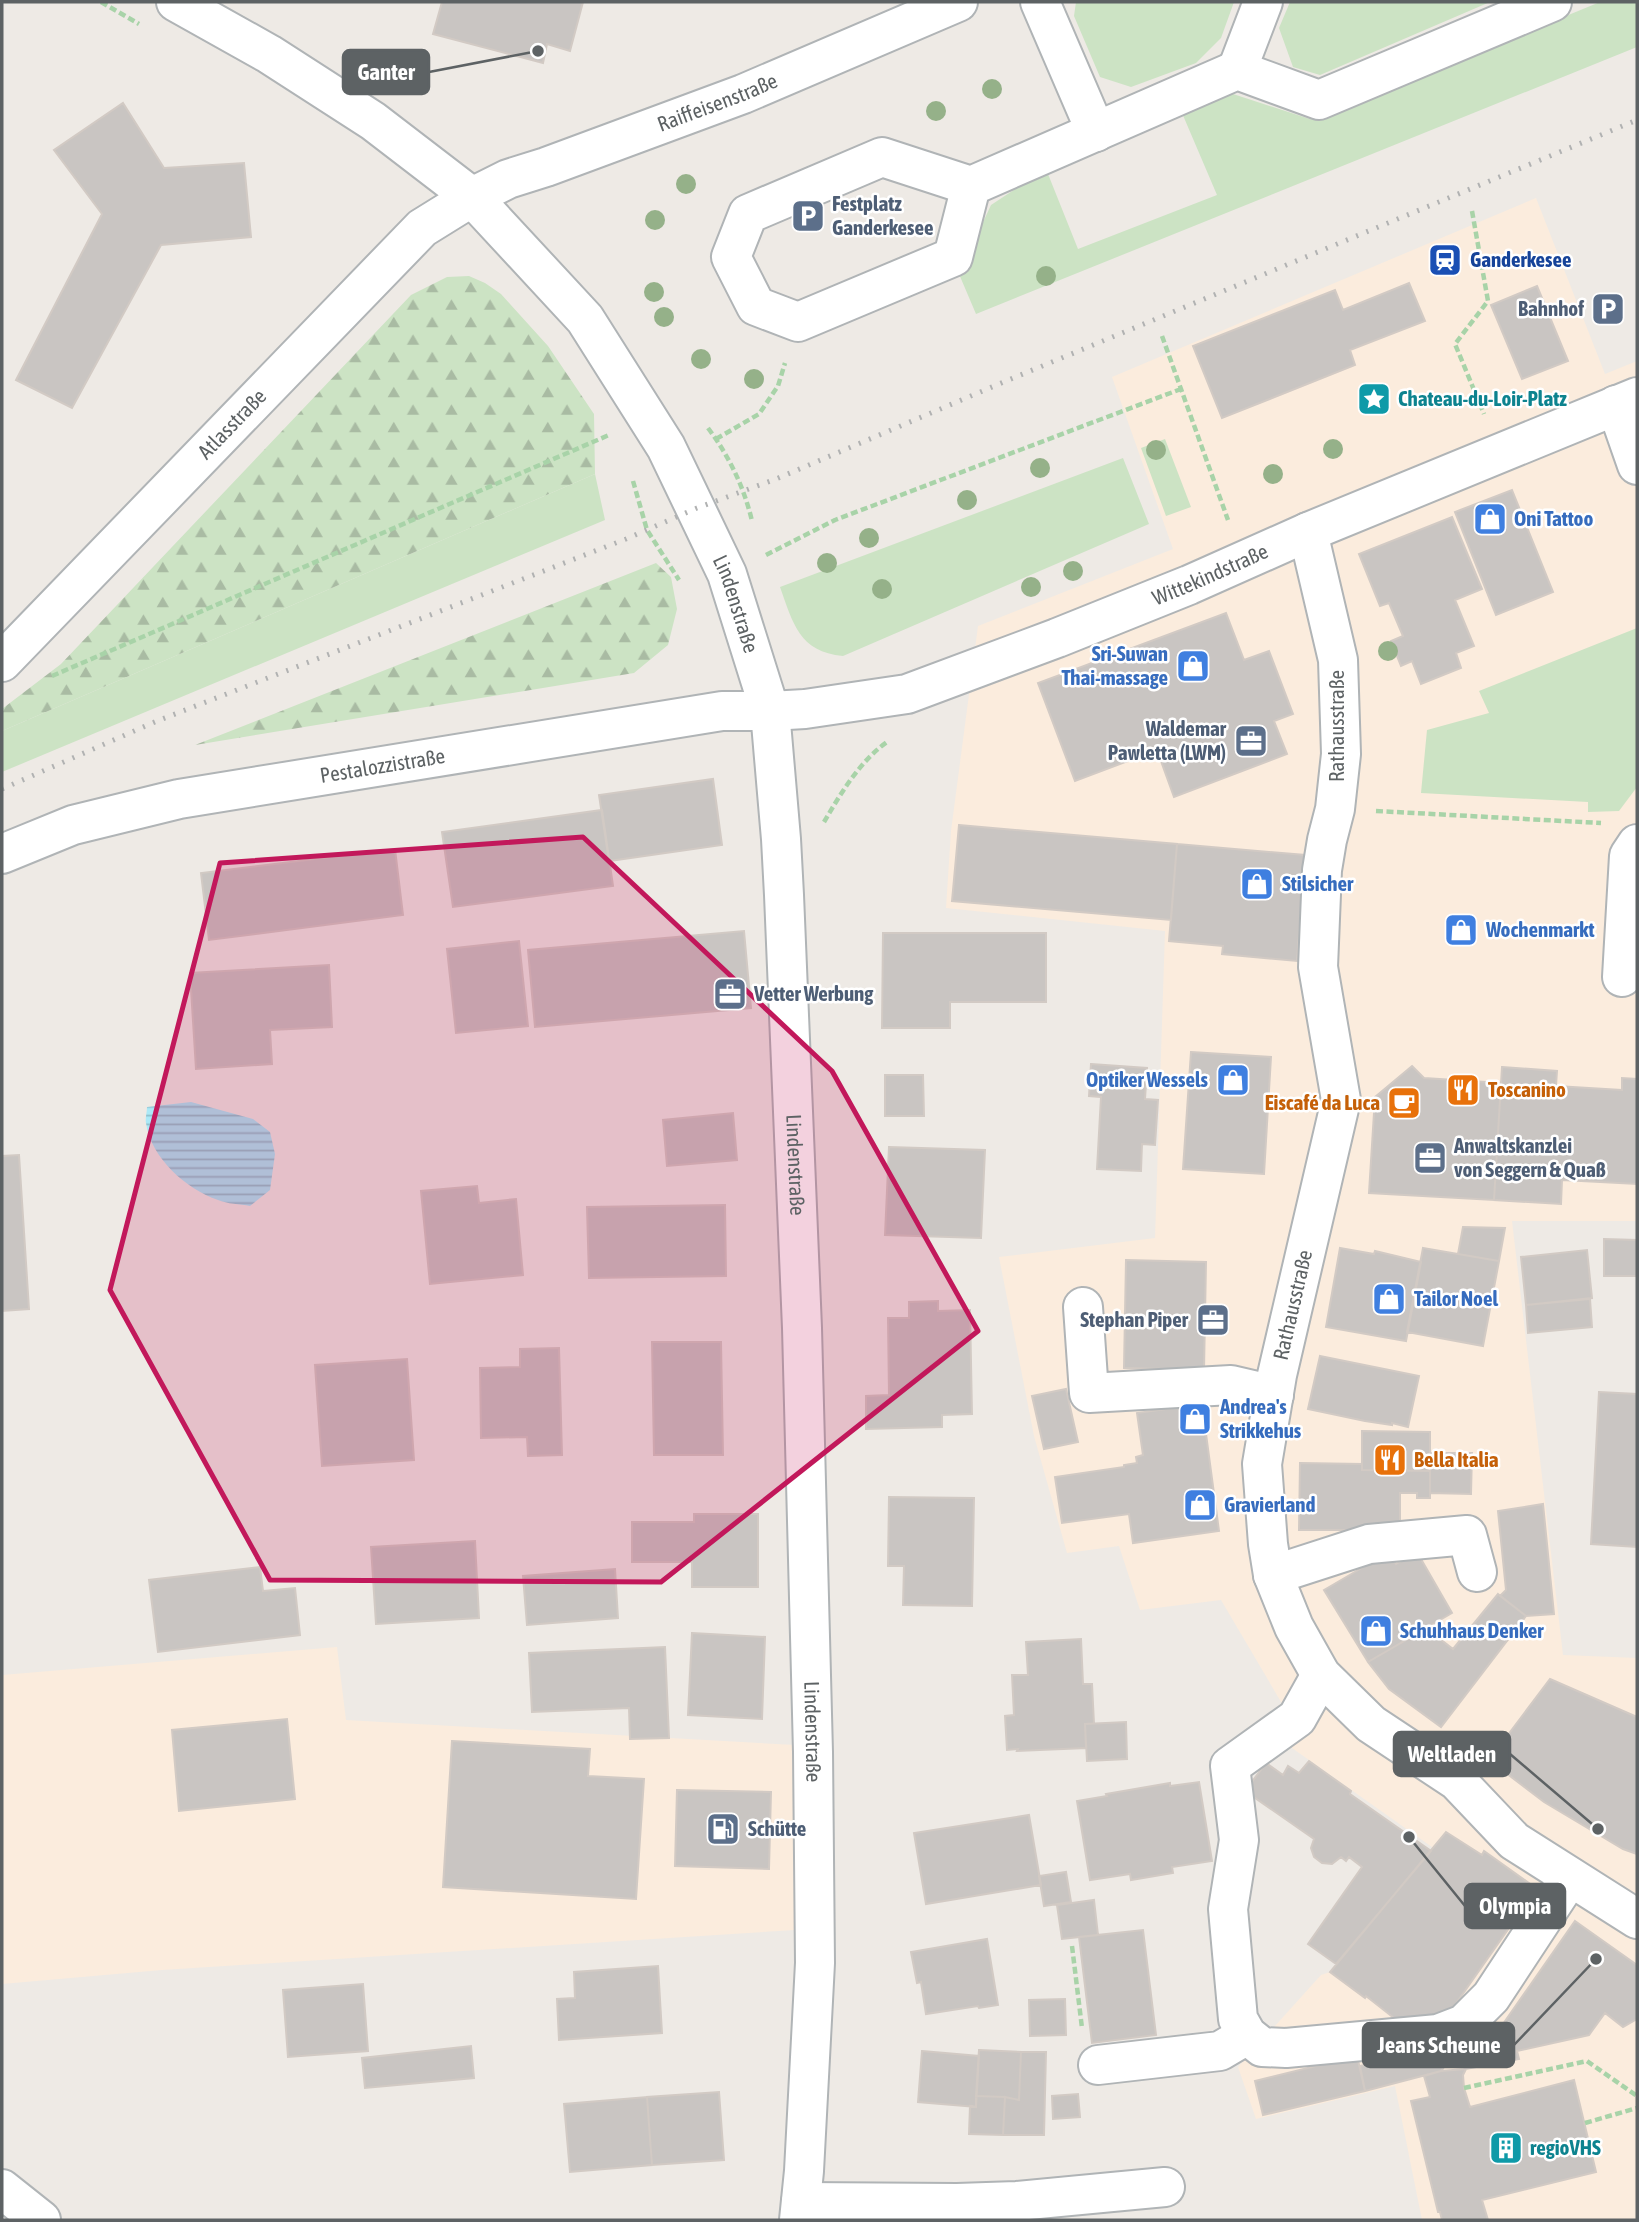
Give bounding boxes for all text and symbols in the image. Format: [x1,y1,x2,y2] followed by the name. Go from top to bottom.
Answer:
[343,50,429,94] callout: Ganter
[357,59,416,85] text: Ganter
[654,68,781,136] street label: Raiffeisenstraße
[832,191,934,239] place label: Festplatz Ganderkesee
[789,197,827,235] parking icon: Festplatz Ganderkesee
[1426,241,1464,279] station icon: Ganderkesee
[1470,247,1572,271] place label: Ganderkesee
[1589,290,1627,328] parking icon: Bahnhof
[1518,296,1584,320] place label: Bahnhof
[1355,380,1393,418] place icon: Chateau-du-Loir-Platz
[192,384,271,463] street label: Atlasstraße
[1398,386,1567,410] place label: Chateau-du-Loir-Platz
[1471,500,1509,538] shop icon: Oni Tattoo
[1514,506,1593,530] place label: Oni Tattoo
[1149,538,1271,609] street label: Wittekindstraße
[709,551,764,655] street label: Lindenstraße
[1062,641,1168,689] place label: Sri-Suwan Thai-massage
[1174,647,1212,685] shop icon: Sri-Suwan Thai-massage
[1324,670,1348,782] street label: Rathausstraße
[1108,716,1227,764] place label: Waldemar Pawletta (LWM)
[1232,722,1270,760] office icon: Waldemar Pawletta (LWM)
[318,743,447,787] street label: Pestalozzistraße
[1238,865,1276,903] shop icon: Stilsicher
[1282,871,1354,895] place label: Stilsicher
[1442,911,1480,949] shop icon: Wochenmarkt
[1485,917,1595,941] place label: Wochenmarkt
[711,975,749,1013] office icon: Vetter Werbung
[753,981,874,1005] place label: Vetter Werbung
[1214,1061,1252,1099] shop icon: Optiker Wessels
[1086,1067,1209,1091] place label: Optiker Wessels
[1444,1071,1482,1109] restaurant icon: Toscanino
[1488,1077,1566,1101] place label: Toscanino
[1385,1084,1423,1122] cafe icon: Eiscafé da Luca
[1265,1090,1380,1114] place label: Eiscafé da Luca
[782,1114,810,1216] street label: Lindenstraße
[1453,1133,1606,1181] place label: Anwaltskanzlei von Seggern & Quaß
[1411,1139,1449,1177] office icon: Anwaltskanzlei von Seggern & Quaß
[1268,1247,1316,1362] street label: Rathausstraße
[1370,1280,1408,1318] shop icon: Tailor Noel
[1414,1286,1498,1310] place label: Tailor Noel
[1194,1301,1232,1339] office icon: Stephan Piper
[1080,1307,1189,1331] place label: Stephan Piper
[1219,1394,1302,1442] place label: Andrea's Strikkehus
[1176,1400,1214,1438] shop icon: Andrea's Strikkehus
[1371,1441,1409,1479] restaurant icon: Bella Italia
[1414,1447,1499,1471] place label: Bella Italia
[1181,1486,1219,1524] shop icon: Gravierland
[1224,1492,1315,1516] place label: Gravierland
[1357,1612,1395,1650] shop icon: Schuhhaus Denker
[1400,1618,1544,1642] place label: Schuhhaus Denker
[800,1681,826,1782] street label: Lindenstraße
[1394,1732,1510,1776] callout: Weltladen
[1407,1741,1496,1767] text: Weltladen
[704,1810,742,1848] fuel station icon: Schütte
[748,1816,806,1840] place label: Schütte
[1465,1884,1565,1928] callout: Olympia
[1479,1893,1551,1919] text: Olympia
[1363,2023,1514,2067] callout: Jeans Scheune
[1376,2032,1501,2058] text: Jeans Scheune
[1487,2129,1525,2167] building icon: regioVHS
[1530,2135,1601,2159] place label: regioVHS

